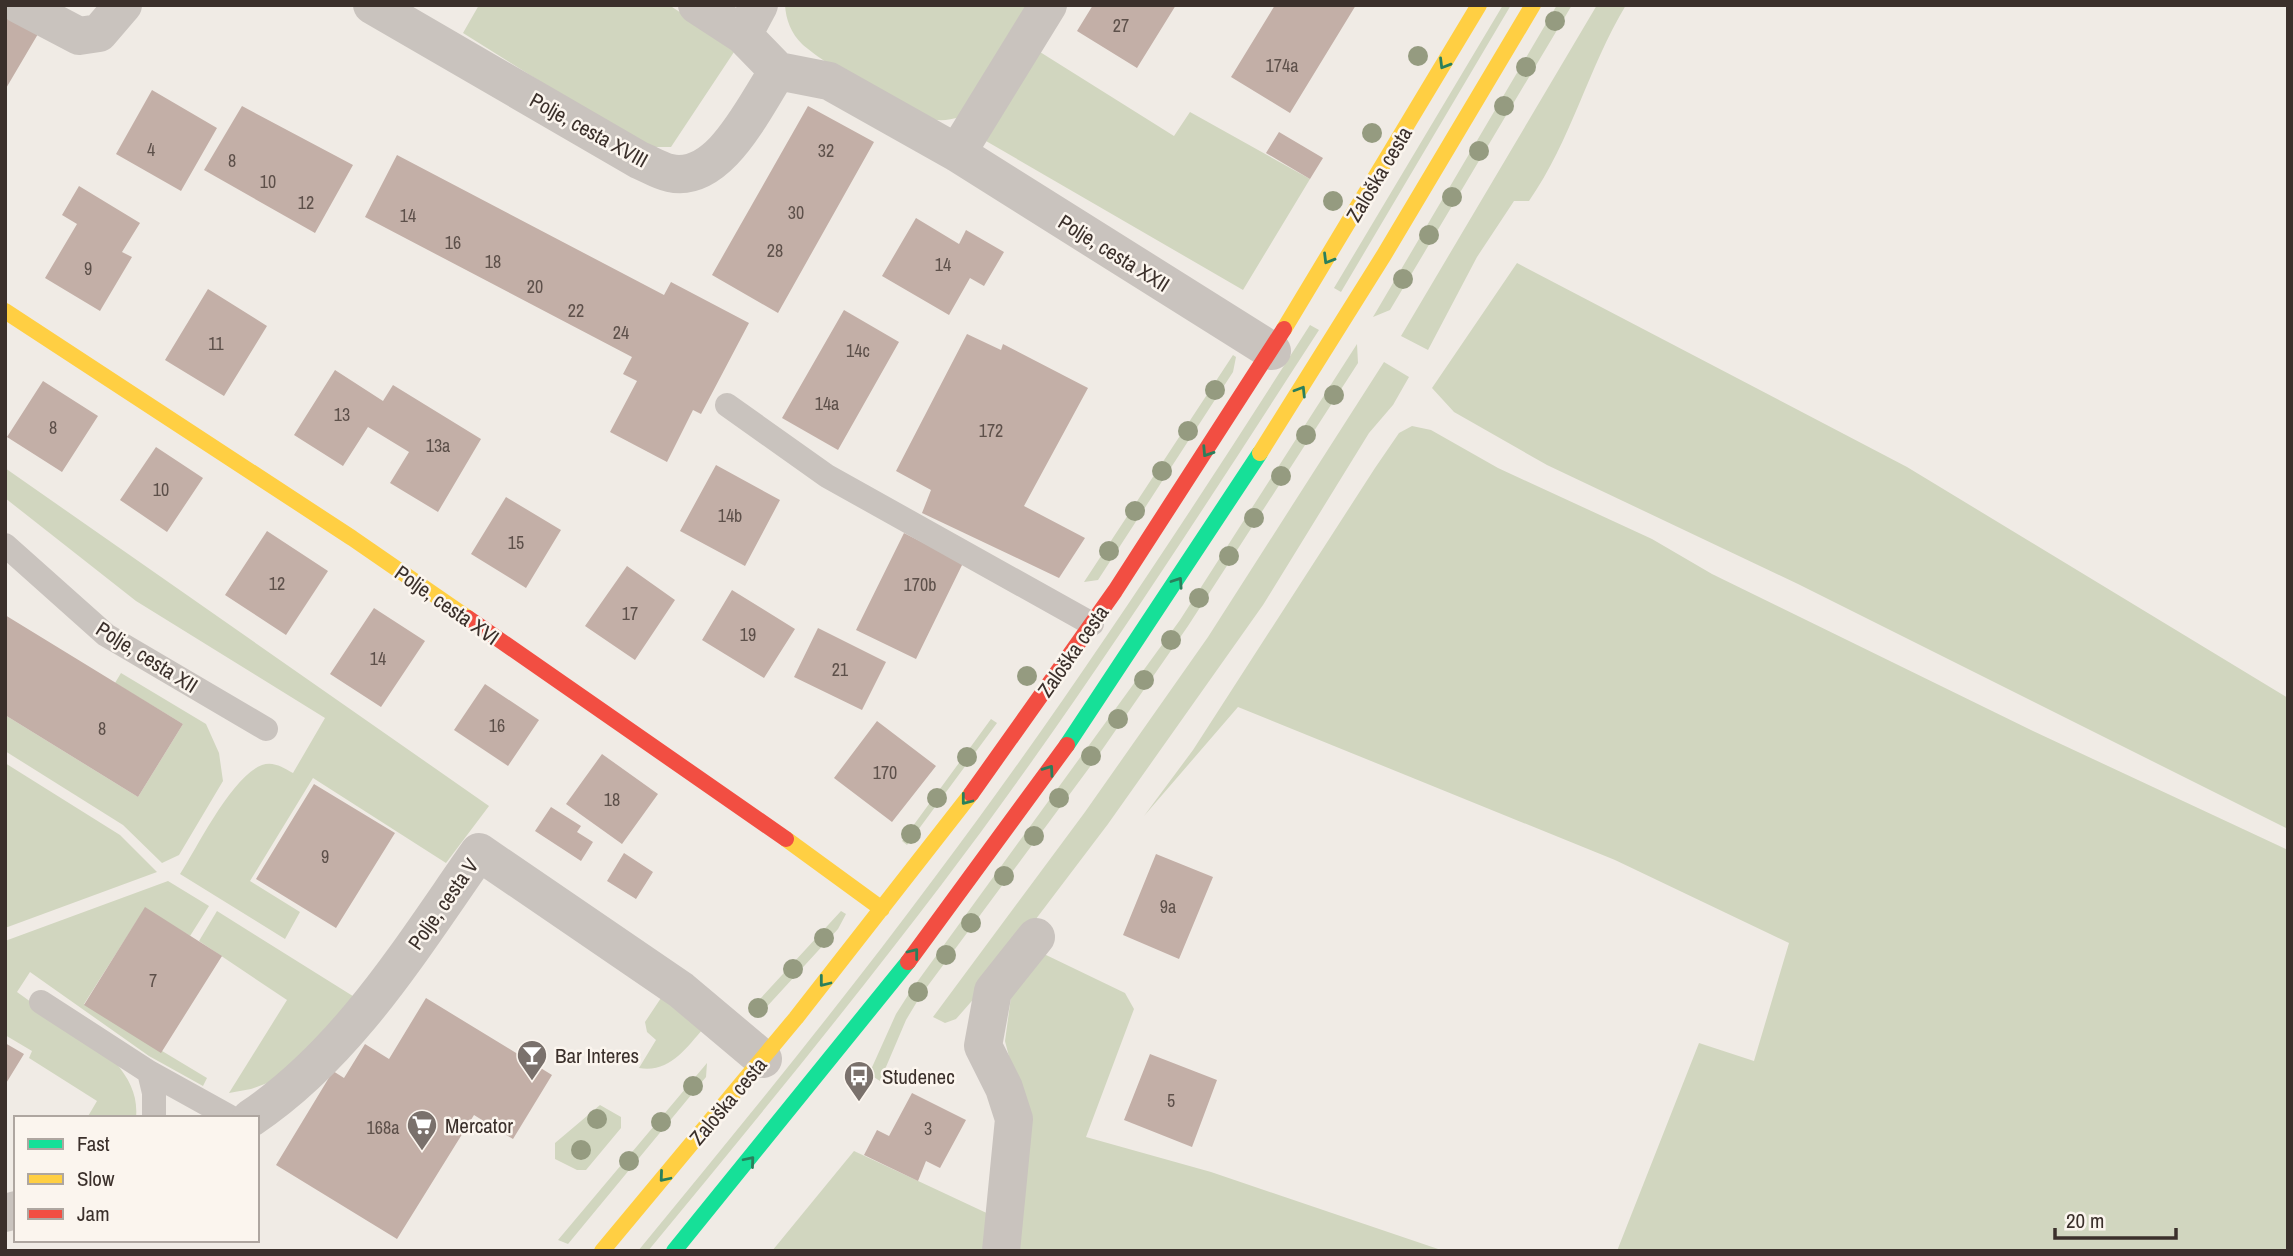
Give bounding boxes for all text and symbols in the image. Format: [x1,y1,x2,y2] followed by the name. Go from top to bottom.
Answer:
[1113,13,1129,38] house number: 27
[1266,53,1298,78] house number: 174a
[1439,56,1452,69] one-way arrow
[525,86,653,174] street label: Polje, cesta XVIII
[1339,121,1419,227] street label: Zaloška cesta
[147,137,155,162] house number: 4
[818,138,834,163] house number: 32
[228,148,236,173] house number: 8
[260,169,276,194] house number: 10
[298,190,314,215] house number: 12
[788,200,804,225] house number: 30
[400,203,416,228] house number: 14
[1053,207,1175,299] street label: Polje, cesta XXII
[445,230,461,255] house number: 16
[767,238,783,263] house number: 28
[485,249,501,274] house number: 18
[935,252,951,277] house number: 14
[1323,252,1336,265] one-way arrow
[84,256,92,281] house number: 9
[527,274,543,299] house number: 20
[568,298,584,323] house number: 22
[613,320,629,345] house number: 24
[208,331,224,356] house number: 11
[846,338,870,363] house number: 14c
[1293,386,1306,399] one-way arrow
[815,391,839,416] house number: 14a
[334,402,350,427] house number: 13
[49,415,57,440] house number: 8
[979,418,1003,443] house number: 172
[426,433,450,458] house number: 13a
[1203,444,1215,457] one-way arrow
[153,477,169,502] house number: 10
[718,503,742,528] house number: 14b
[508,530,524,555] house number: 15
[389,558,505,652] street label: Polje, cesta XVI
[269,571,285,596] house number: 12
[904,572,936,597] house number: 170b
[1170,577,1182,590] one-way arrow
[1031,599,1116,703] street label: Zaloška cesta
[622,601,638,626] house number: 17
[91,614,203,700] street label: Polje, cesta XII
[740,622,756,647] house number: 19
[370,646,386,671] house number: 14
[832,657,849,682] house number: 21
[489,713,505,738] house number: 16
[98,716,106,741] house number: 8
[873,760,897,785] house number: 170
[1041,765,1053,778] one-way arrow
[604,787,620,812] house number: 18
[961,793,974,805] one-way arrow
[321,844,329,869] house number: 9
[401,852,485,955] street label: Polje, cesta V
[1160,894,1176,919] house number: 9a
[906,948,919,961] one-way arrow
[149,968,157,993] house number: 7
[820,975,833,987] one-way arrow
[515,1038,549,1082] bar icon: Bar Interes
[555,1041,639,1070] place label: Bar Interes
[683,1051,774,1151] street label: Zaloška cesta
[842,1059,876,1103] bus stop icon: Studenec
[882,1062,955,1091] place label: Studenec
[1167,1088,1175,1113] house number: 5
[405,1108,439,1152] supermarket icon: Mercator
[445,1111,513,1140] place label: Mercator
[367,1115,399,1140] house number: 168a
[14,1116,259,1242] legend
[924,1116,932,1141] house number: 3
[77,1129,110,1158] text: Fast
[742,1156,754,1169] one-way arrow
[77,1164,115,1193] text: Slow
[660,1168,672,1181] one-way arrow
[2055,1196,2176,1240] scale bar
[77,1199,110,1228] text: Jam
[2066,1206,2104,1235] text: 20 m

